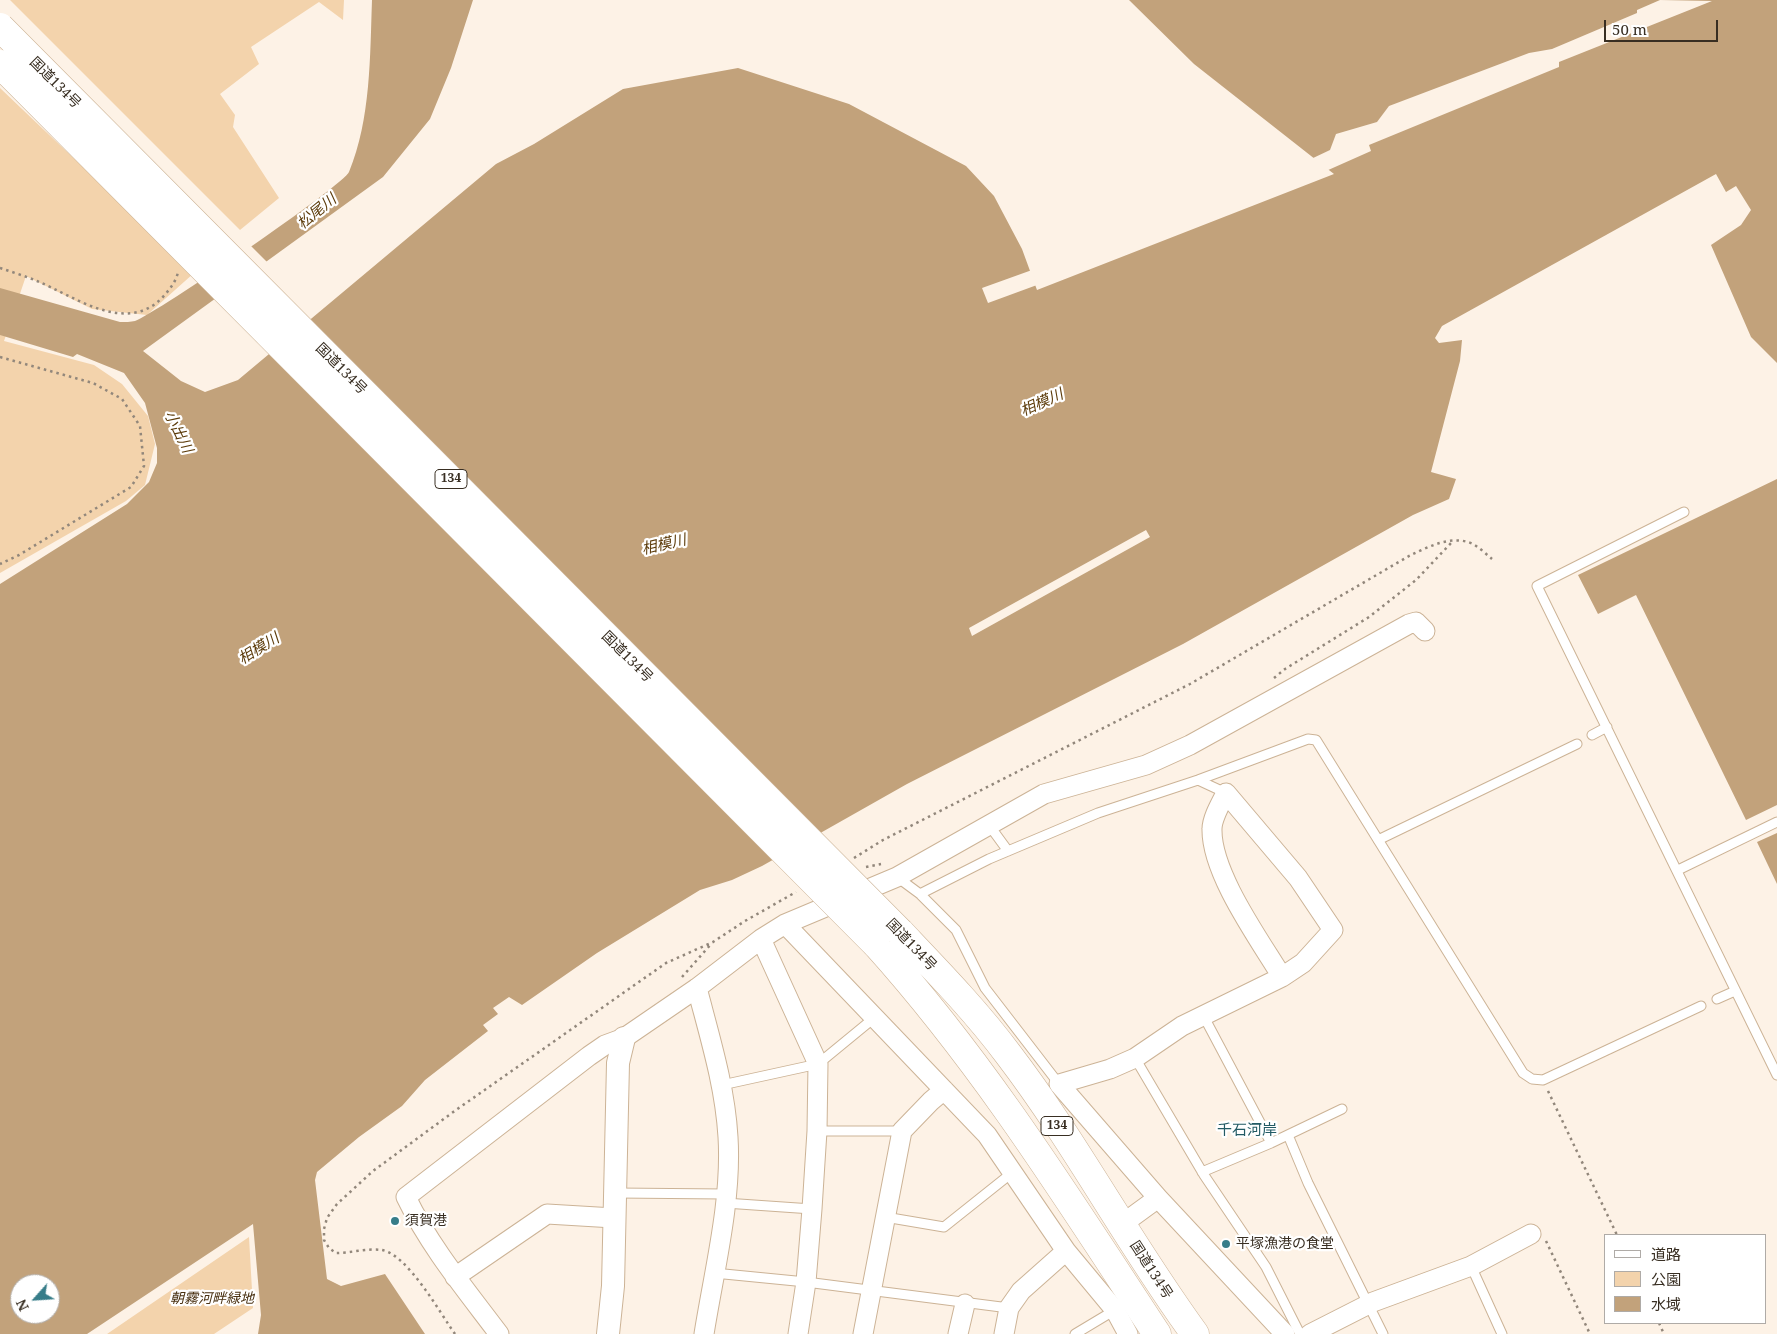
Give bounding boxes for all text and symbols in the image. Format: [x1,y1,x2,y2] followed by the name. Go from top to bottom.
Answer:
[1607,10,1721,42] scale bar
[1612,19,1647,39] text: 50 m
[26,54,84,112] street label: 国道134号
[294,191,340,233] water label: 松尾川
[312,340,370,398] street label: 国道134号
[1018,386,1066,420] water label: 相模川
[160,408,196,456] water label: 小出川
[435,469,467,488] road number: 134
[640,531,688,559] water label: 相模川
[598,628,656,686] street label: 国道134号
[235,629,283,669] water label: 相模川
[882,916,940,974] street label: 国道134号
[1041,1116,1073,1136] road number: 134
[1217,1122,1277,1140] district label: 千石河岸
[405,1213,447,1229] place label: 須賀港
[389,1215,401,1227] marker: 須賀港
[1604,1234,1767,1324] legend
[1236,1236,1334,1252] place label: 平塚漁港の食堂
[1126,1238,1176,1302] street label: 国道134号
[1220,1238,1232,1250] marker: 平塚漁港の食堂
[1651,1244,1681,1264] text: 道路
[1651,1269,1681,1289] text: 公園
[10,1274,60,1324] north arrow
[170,1291,254,1307] park label: 朝霧河畔緑地
[1651,1294,1681,1314] text: 水域
[11,1296,33,1314] text: N

